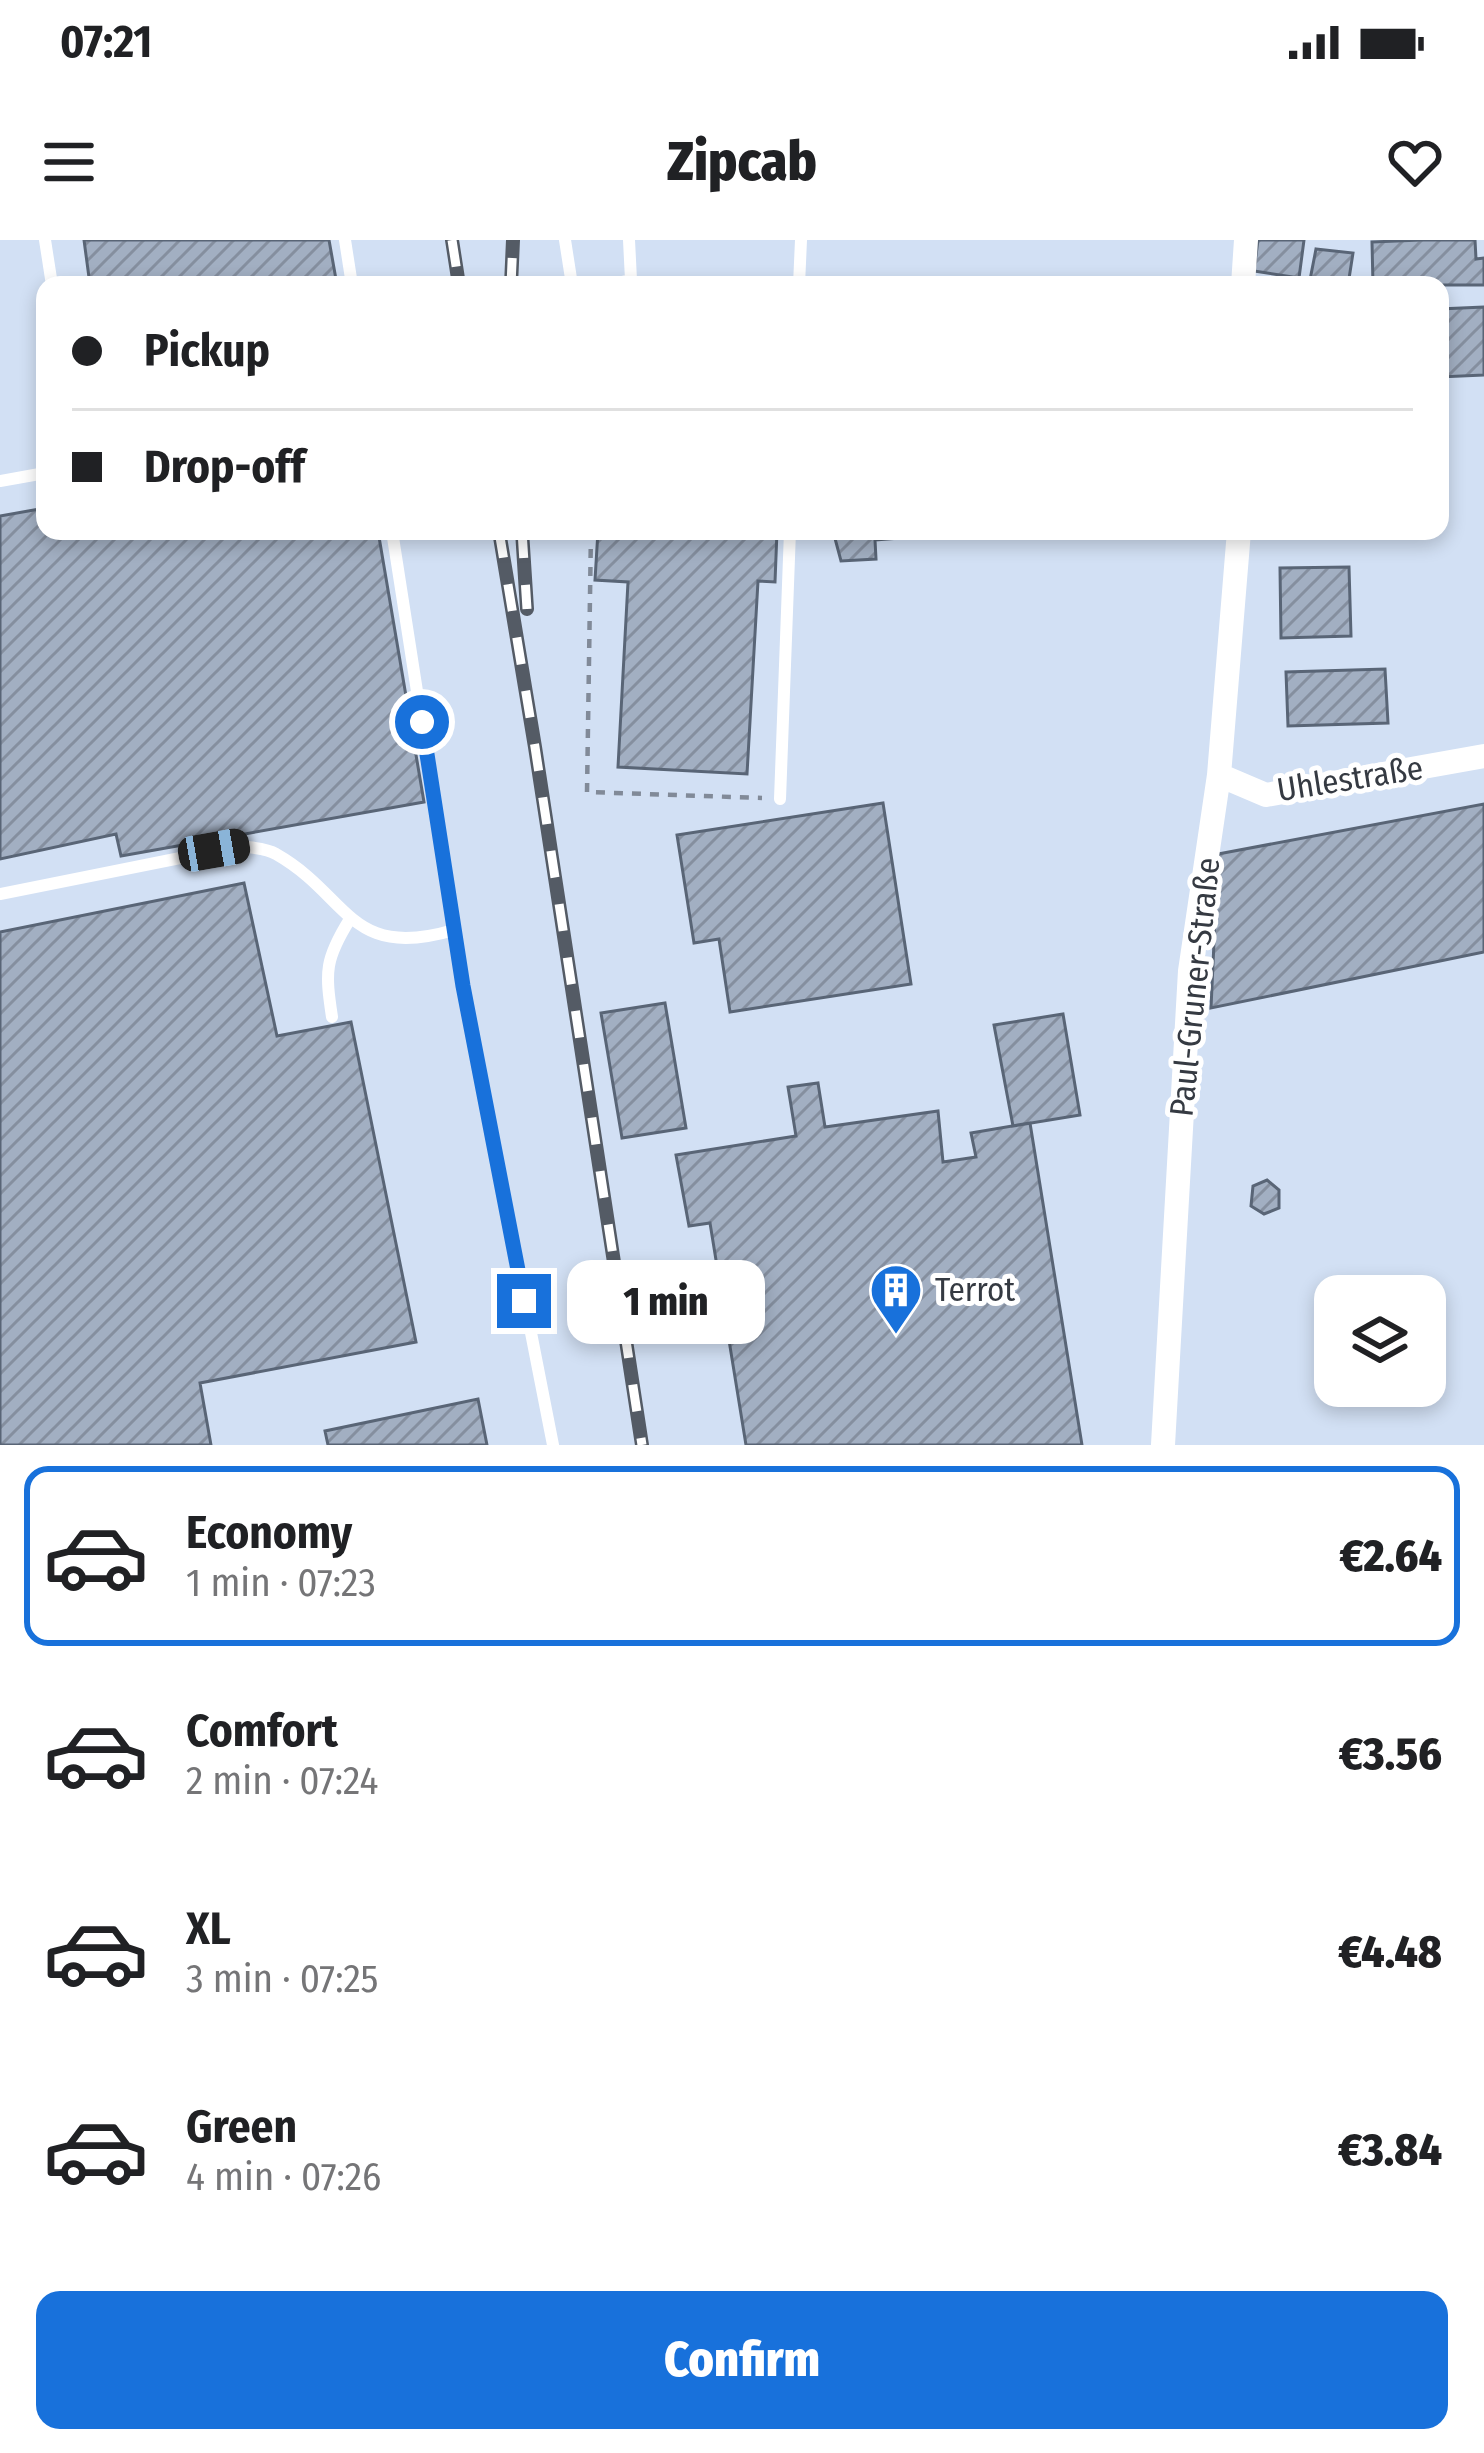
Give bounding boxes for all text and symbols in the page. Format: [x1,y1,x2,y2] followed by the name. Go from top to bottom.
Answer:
[60,15,152,69] text: 07:21
[36,129,102,195] icon: menu
[1382,129,1448,195] icon: heart
[667,130,817,194] text: Zipcab
[144,324,270,378] text: Pickup
[144,440,305,494] text: Drop-off
[395,695,449,749] route start
[1274,748,1426,810] street label: Uhlestraße
[175,826,253,874] car
[1162,856,1228,1118] street label: Paul-Gruner-Straße
[566,1259,764,1343] callout: 1 min
[868,1262,924,1336] building icon: Terrot
[935,1270,1015,1310] place label: Terrot
[497,1274,551,1328] route end
[1314,1275,1446,1407] map controls
[1314,1275,1446,1407] button: layers
[624,1279,708,1325] text: 1 min
[42,1502,150,1610] icon: car
[186,1506,352,1560] text: Economy
[1340,1529,1442,1583] text: €2.64
[186,1560,376,1606] text: 1 min · 07:23
[42,1700,150,1808] icon: car
[186,1704,338,1758] text: Comfort
[1339,1727,1442,1781] text: €3.56
[186,1758,378,1804] text: 2 min · 07:24
[42,1898,150,2006] icon: car
[186,1902,231,1956] text: XL
[1338,1925,1442,1979] text: €4.48
[186,1956,379,2002] text: 3 min · 07:25
[42,2096,150,2204] icon: car
[186,2100,297,2154] text: Green
[1338,2123,1442,2177] text: €3.84
[186,2154,381,2200] text: 4 min · 07:26
[36,2291,1448,2429] button: Confirm

